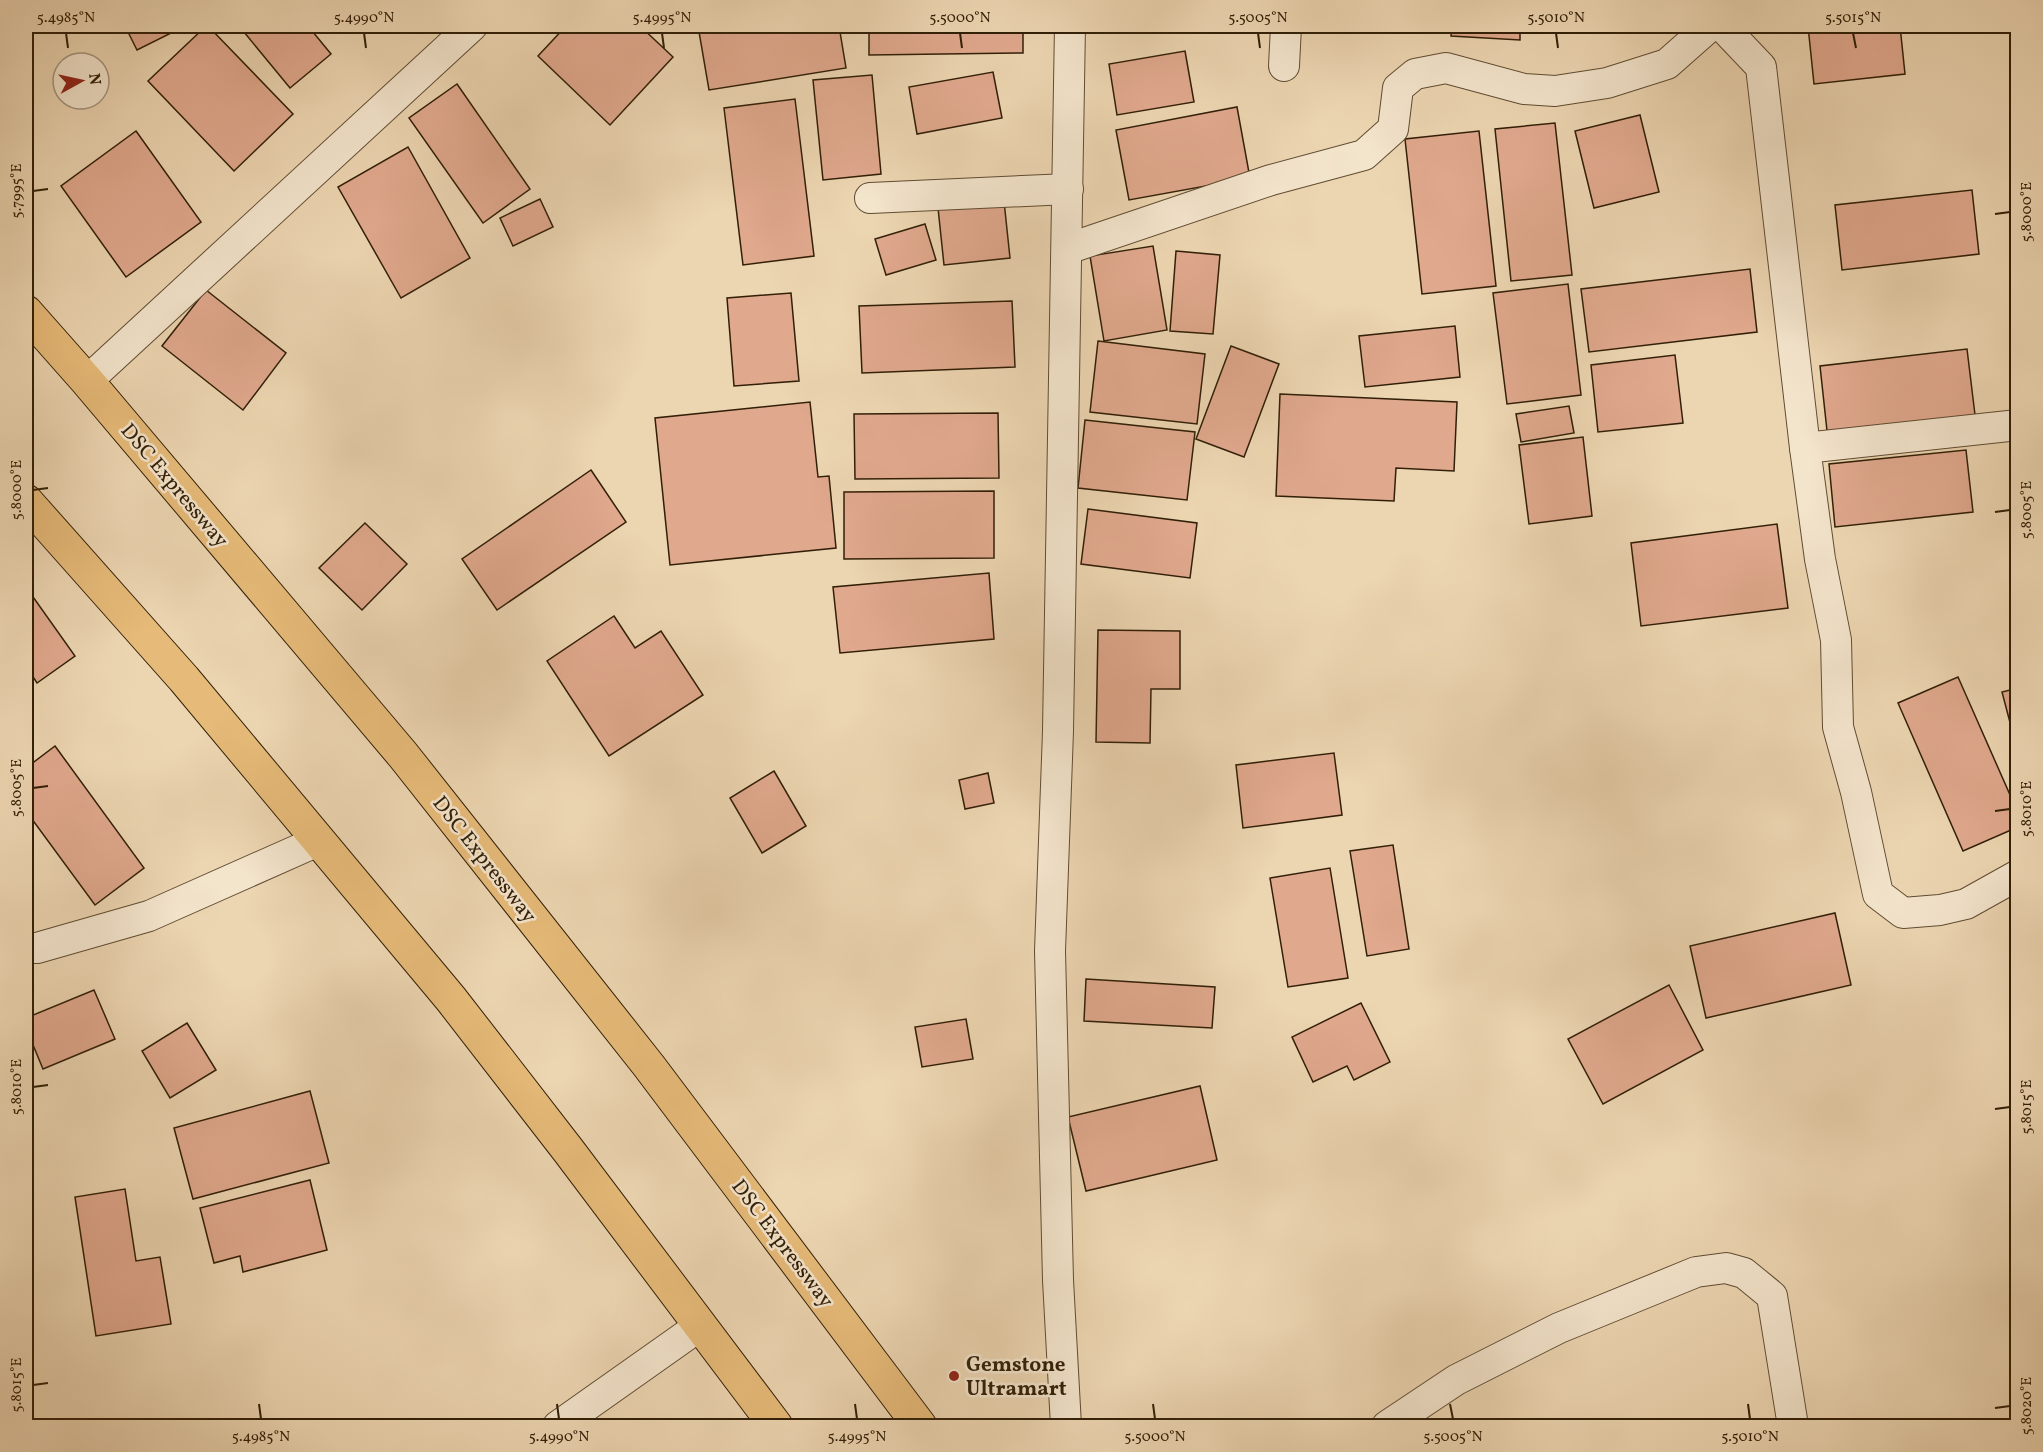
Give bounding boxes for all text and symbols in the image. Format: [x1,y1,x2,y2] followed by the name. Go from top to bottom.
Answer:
[37,8,95,29] text: 5.4985°N
[334,8,394,29] text: 5.4990°N
[633,8,691,29] text: 5.4995°N
[929,8,991,29] text: 5.5000°N
[1228,8,1288,29] text: 5.5005°N
[1527,8,1585,29] text: 5.5010°N
[1825,8,1881,29] text: 5.5015°N
[51,51,111,111] north arrow
[82,72,106,87] text: N
[7,164,28,219] text: 5.7995°E
[2017,182,2038,242] text: 5.8000°E
[113,418,235,555] street label: DSC Expressway
[7,460,28,520] text: 5.8000°E
[2017,481,2038,539] text: 5.8005°E
[7,759,28,817] text: 5.8005°E
[2017,781,2038,837] text: 5.8010°E
[425,790,543,930] street label: DSC Expressway
[7,1059,28,1115] text: 5.8010°E
[2017,1079,2038,1135] text: 5.8015°E
[724,1174,840,1315] street label: DSC Expressway
[966,1351,1067,1404] place label: Gemstone Ultramart
[7,1357,28,1413] text: 5.8015°E
[947,1369,961,1383] marker: Gemstone Ultramart
[2017,1377,2038,1435] text: 5.8020°E
[232,1427,290,1448] text: 5.4985°N
[529,1427,589,1448] text: 5.4990°N
[828,1427,886,1448] text: 5.4995°N
[1124,1427,1186,1448] text: 5.5000°N
[1423,1427,1483,1448] text: 5.5005°N
[1721,1427,1779,1448] text: 5.5010°N

